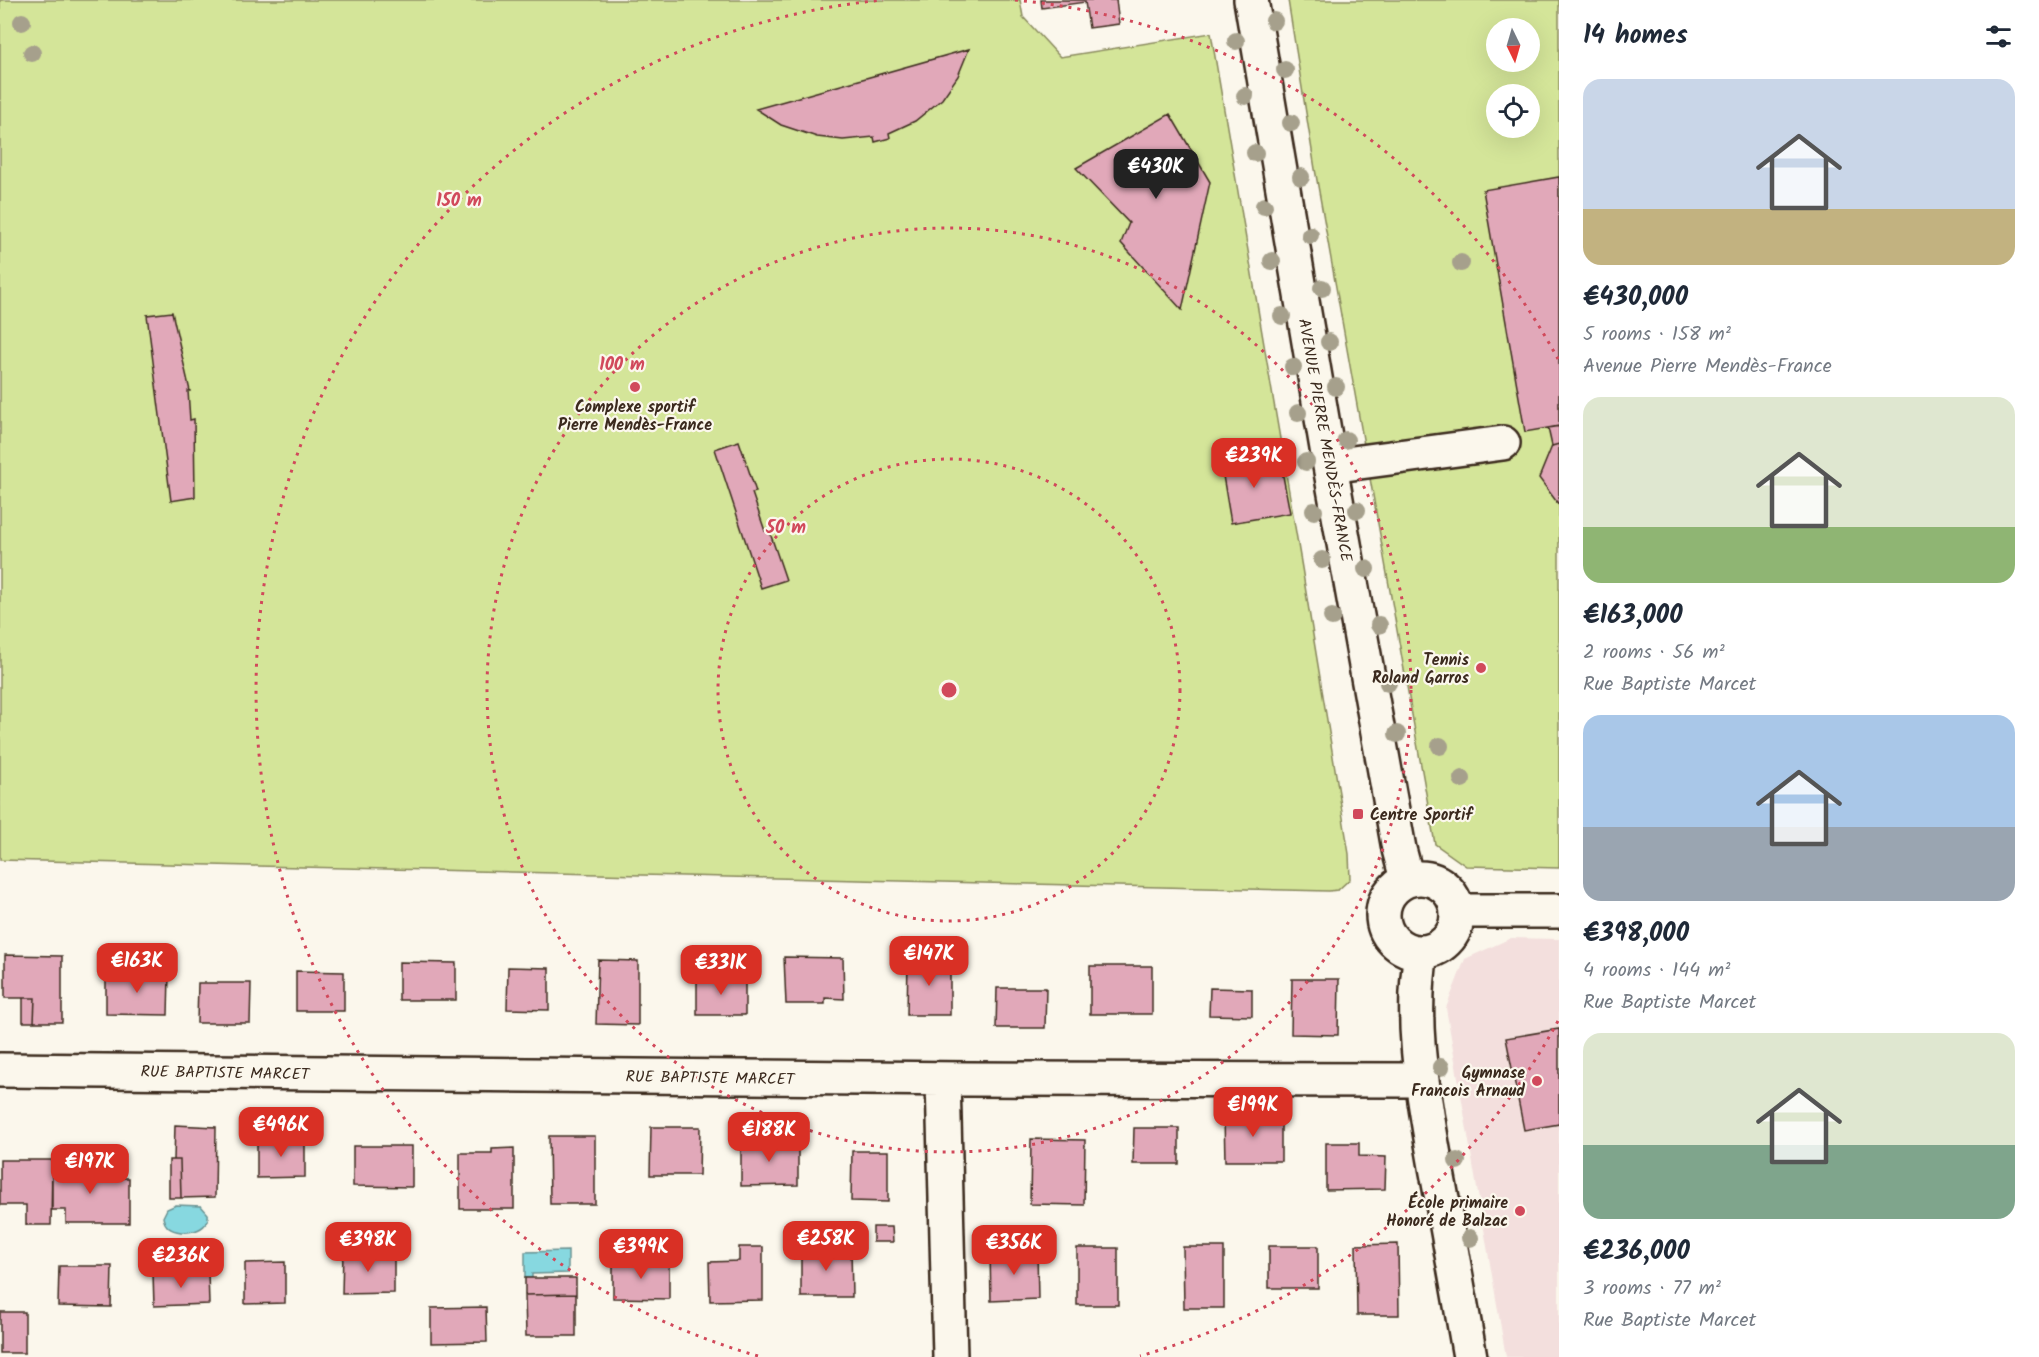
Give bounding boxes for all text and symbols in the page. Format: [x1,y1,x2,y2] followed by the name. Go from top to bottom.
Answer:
[1583,15,1688,57] text: 14 homes
[1486,18,1540,72] north arrow
[1486,18,1540,138] map controls
[1982,20,2015,53] icon: filters
[1486,84,1540,138] button: locate
[1745,118,1853,226] icon: home
[1114,149,1198,200] pin: €430K
[1128,152,1184,184] text: €430K
[436,187,482,216] text: 150 m
[1583,277,1688,319] text: €430,000
[1291,317,1358,565] street label: AVENUE PIERRE MENDÈS-FRANCE
[1583,319,1731,351] text: 5 rooms · 158 m²
[599,351,645,380] text: 100 m
[1583,351,1832,383] text: Avenue Pierre Mendès-France
[628,380,642,394] marker: Complexe sportif Pierre Mendès-France
[558,395,712,438] place label: Complexe sportif Pierre Mendès-France
[1745,436,1853,544] icon: home
[1212,438,1296,489] pin: €239K
[1225,441,1283,473] text: €239K
[765,514,806,543] text: 50 m
[1583,595,1682,637] text: €163,000
[1583,637,1725,669] text: 2 rooms · 56 m²
[1372,648,1470,691] place label: Tennis Roland Garros
[1474,661,1488,675] marker: Tennis Roland Garros
[1583,669,1756,701] text: Rue Baptiste Marcet
[939,680,959,700] centre of rings
[1745,754,1853,862] icon: home
[1370,803,1474,828] place label: Centre Sportif
[1351,807,1365,821] marker: Centre Sportif
[1583,913,1689,955] text: €398,000
[887,936,971,987] pin: €147K
[903,939,955,971] text: €147K
[95,943,179,994] pin: €163K
[679,945,763,996] pin: €331K
[111,946,163,978] text: €163K
[695,948,747,980] text: €331K
[1583,955,1730,987] text: 4 rooms · 144 m²
[1583,987,1756,1019] text: Rue Baptiste Marcet
[140,1060,311,1087] street label: RUE BAPTISTE MARCET
[1411,1061,1525,1104] place label: Gymnase Francois Arnaud
[625,1065,796,1092] street label: RUE BAPTISTE MARCET
[1745,1072,1853,1180] icon: home
[1530,1074,1544,1088] marker: Gymnase Francois Arnaud
[1211,1087,1295,1138] pin: €199K
[1228,1090,1279,1122] text: €199K
[239,1107,323,1158] pin: €496K
[253,1110,309,1142] text: €496K
[727,1112,811,1163] pin: €188K
[742,1115,796,1147] text: €188K
[48,1144,132,1195] pin: €197K
[65,1147,115,1179] text: €197K
[1386,1191,1508,1234] place label: École primaire Honoré de Balzac
[1513,1204,1527,1218] marker: École primaire Honoré de Balzac
[784,1221,868,1272] pin: €258K
[326,1222,410,1273] pin: €398K
[797,1224,855,1256] text: €258K
[339,1225,397,1257] text: €398K
[972,1225,1056,1276] pin: €356K
[986,1228,1042,1260] text: €356K
[599,1229,683,1280] pin: €399K
[1583,1231,1690,1273] text: €236,000
[613,1232,669,1264] text: €399K
[139,1238,223,1289] pin: €236K
[152,1241,210,1273] text: €236K
[1583,1273,1721,1305] text: 3 rooms · 77 m²
[1583,1305,1756,1337] text: Rue Baptiste Marcet

